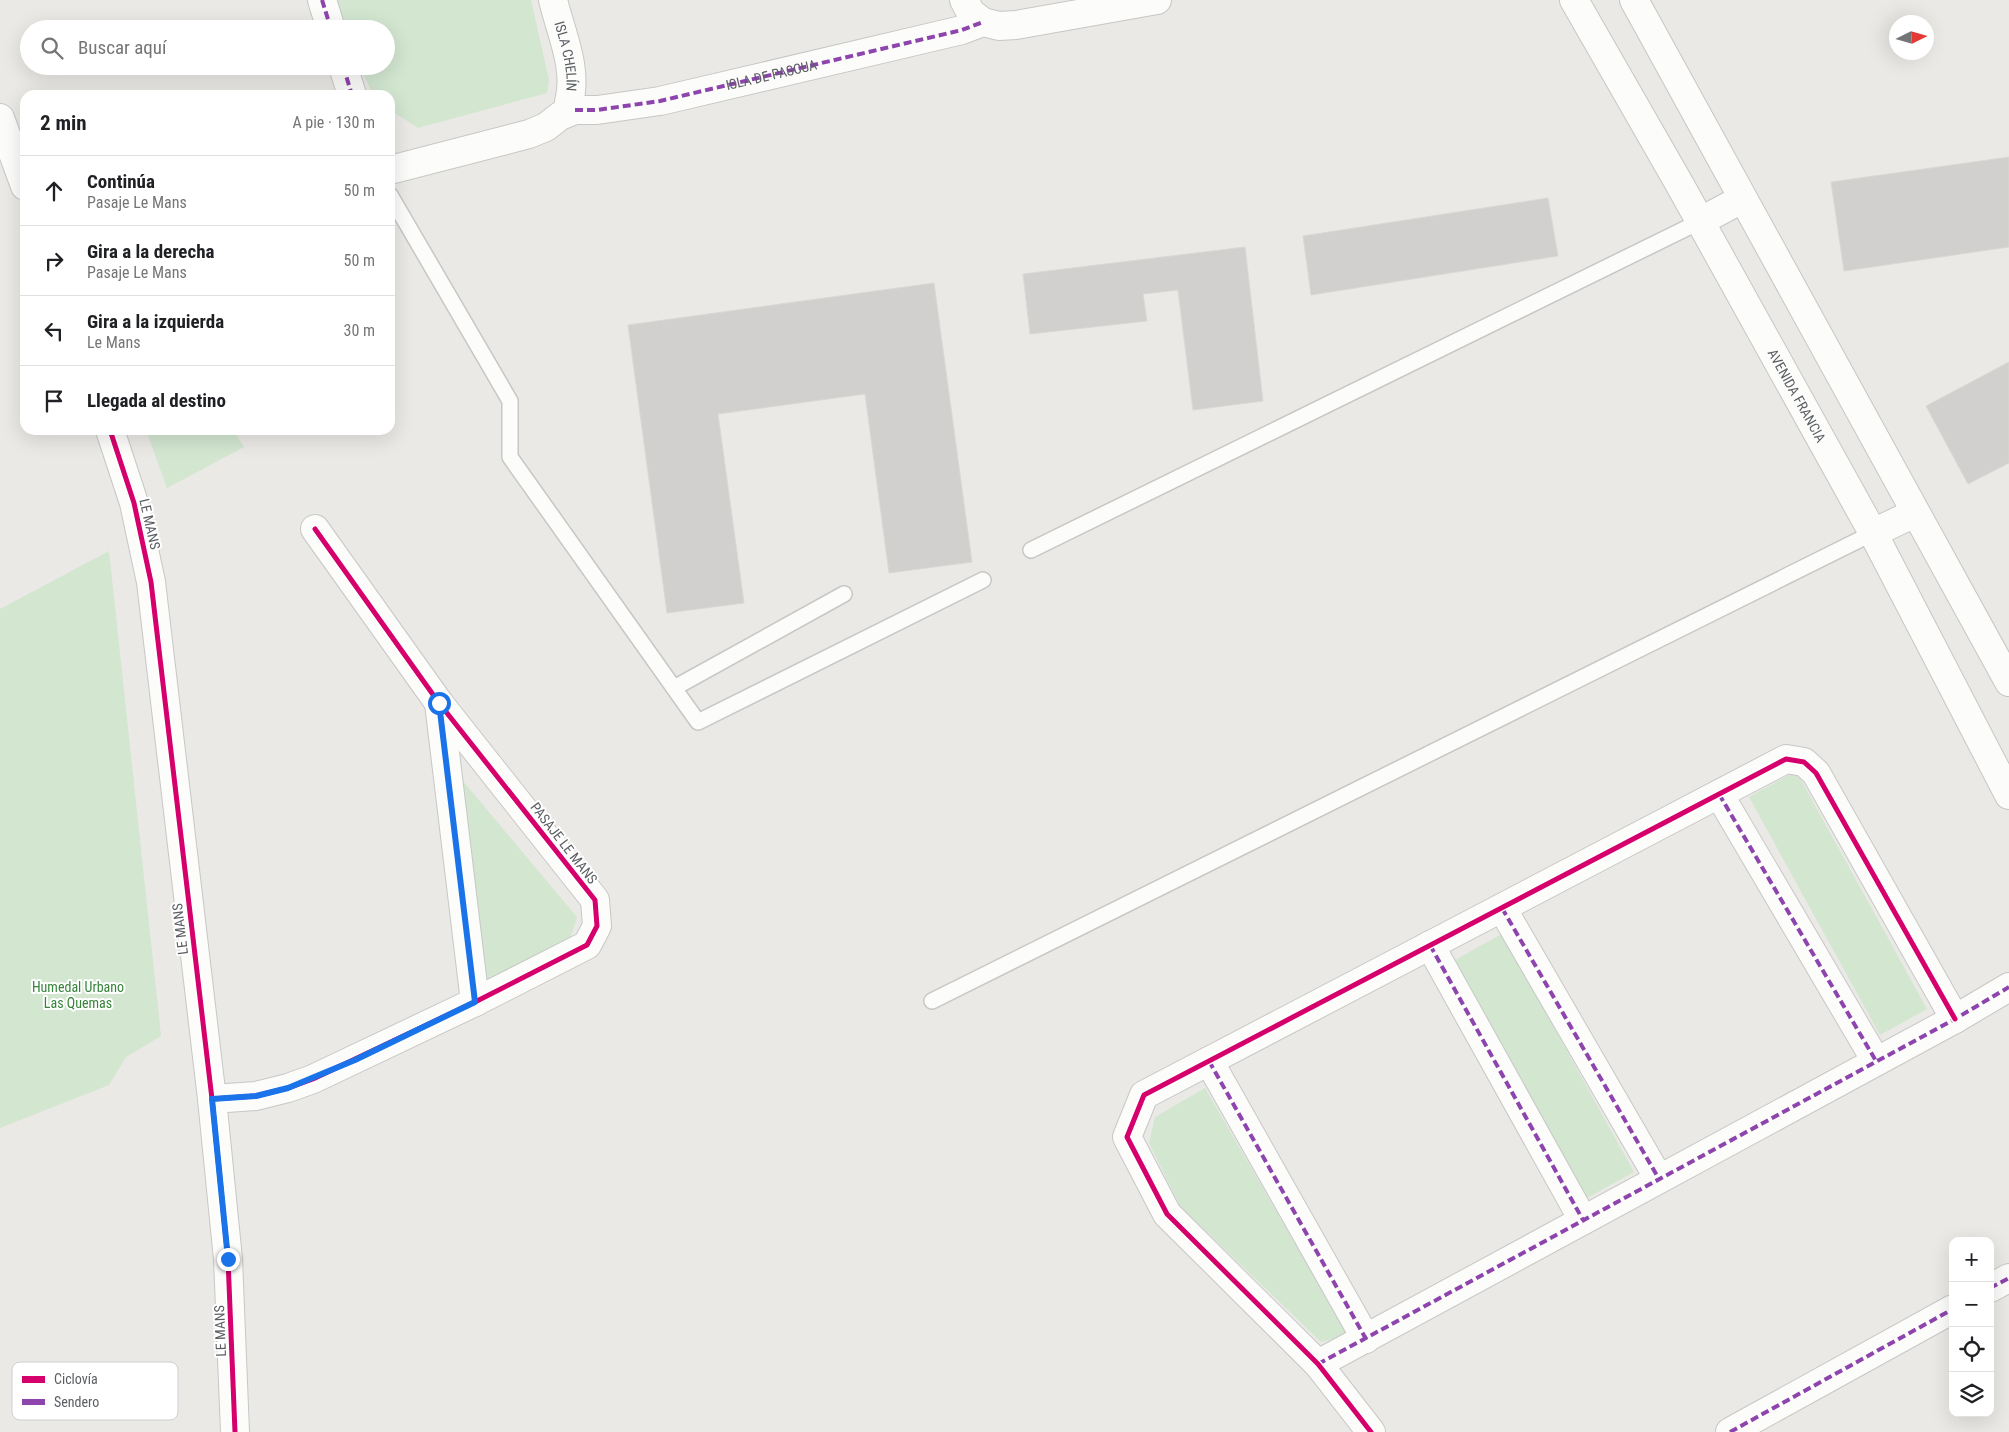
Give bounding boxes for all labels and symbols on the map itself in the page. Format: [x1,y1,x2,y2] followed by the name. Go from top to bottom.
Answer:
[1889,15,1934,60] north arrow
[551,19,581,92] street label: ISLA CHELÍN
[724,56,818,93] street label: ISLA DE PASCUA
[1765,346,1829,445] street label: AVENIDA FRANCIA
[136,497,164,551] street label: LE MANS
[428,692,451,715] route start
[527,799,601,887] street label: PASAJE LE MANS
[169,902,191,956] street label: LE MANS
[32,979,124,1011] park label: Humedal Urbano Las Quemas
[217,1248,240,1271] route end
[211,1305,229,1357] street label: LE MANS
[12,1362,178,1420] legend
[54,1371,98,1387] text: Ciclovía
[54,1394,99,1410] text: Sendero

